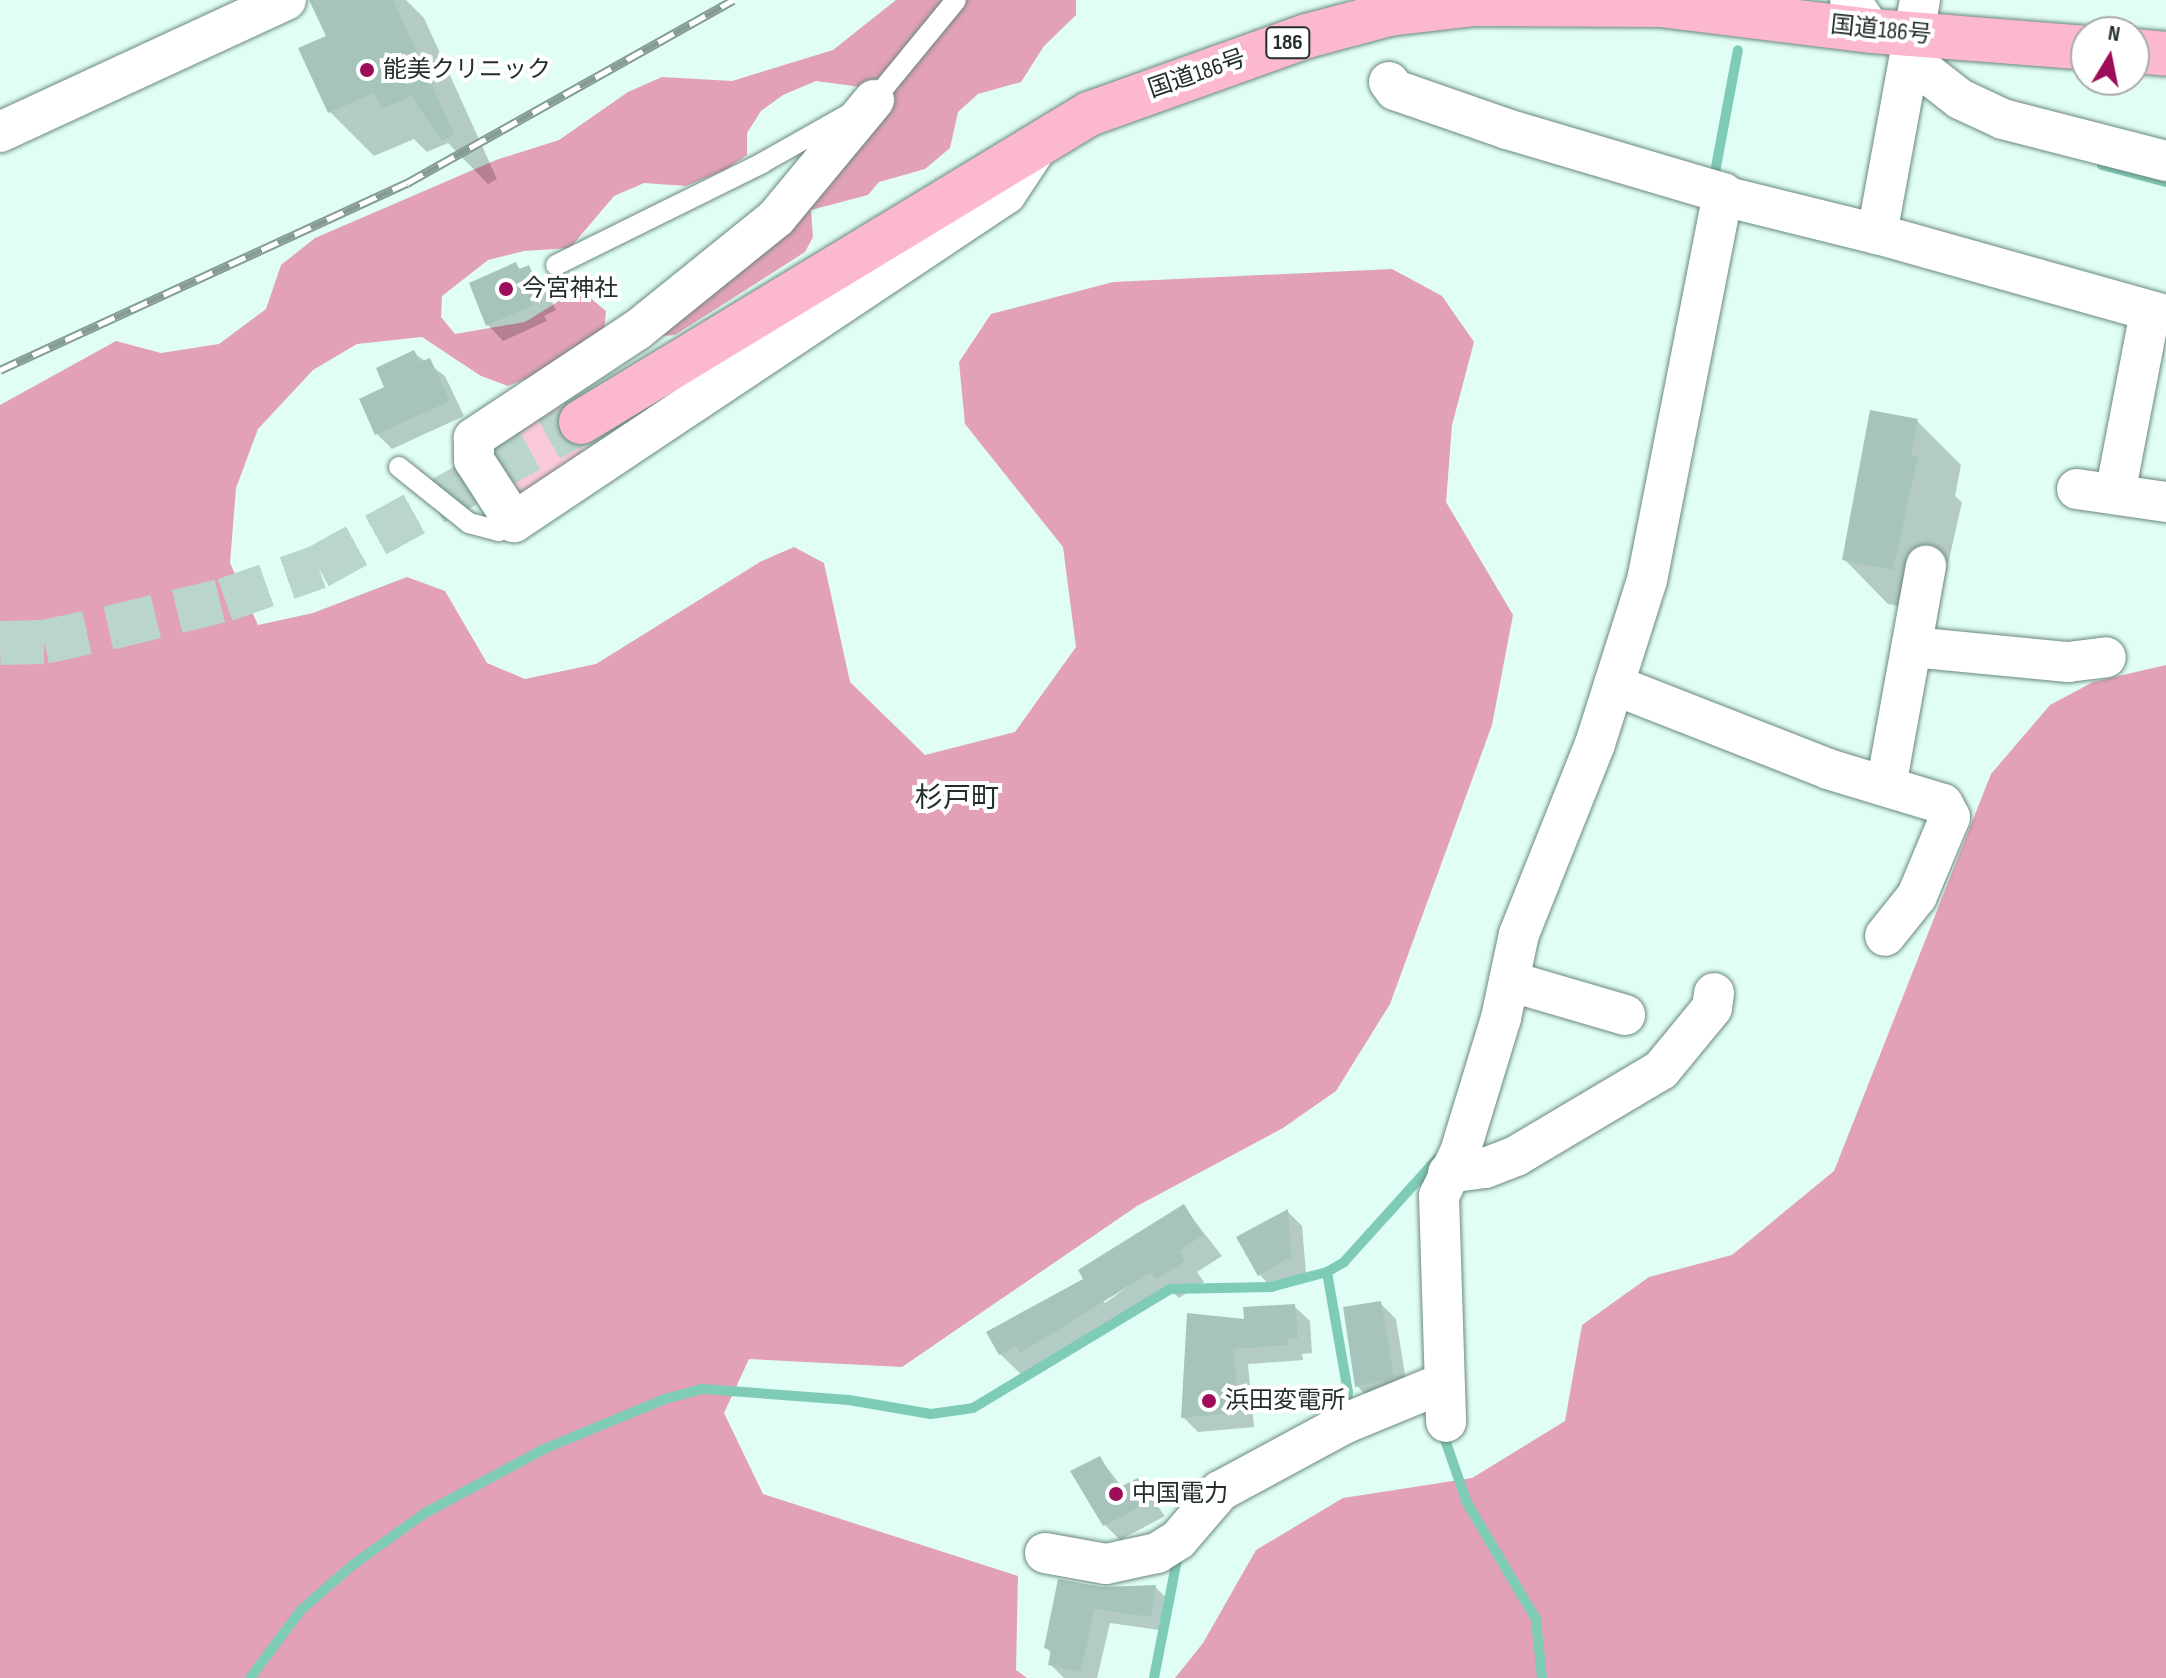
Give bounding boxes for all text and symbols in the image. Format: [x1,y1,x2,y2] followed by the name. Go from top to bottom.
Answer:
[1829,10,1933,50] street label: 国道186号
[2070,16,2150,96] north arrow
[2106,20,2122,48] text: N
[1264,25,1312,61] road number: 186
[1144,44,1250,104] street label: 国道186号
[383,56,551,84] place label: 能美クリニック
[358,61,376,79] marker: 能美クリニック
[522,275,618,303] place label: 今宮神社
[497,280,515,298] marker: 今宮神社
[915,782,999,816] district label: 杉戸町
[1225,1387,1345,1415] place label: 浜田変電所
[1200,1392,1218,1410] marker: 浜田変電所
[1132,1480,1228,1508] place label: 中国電力
[1107,1485,1125,1503] marker: 中国電力

